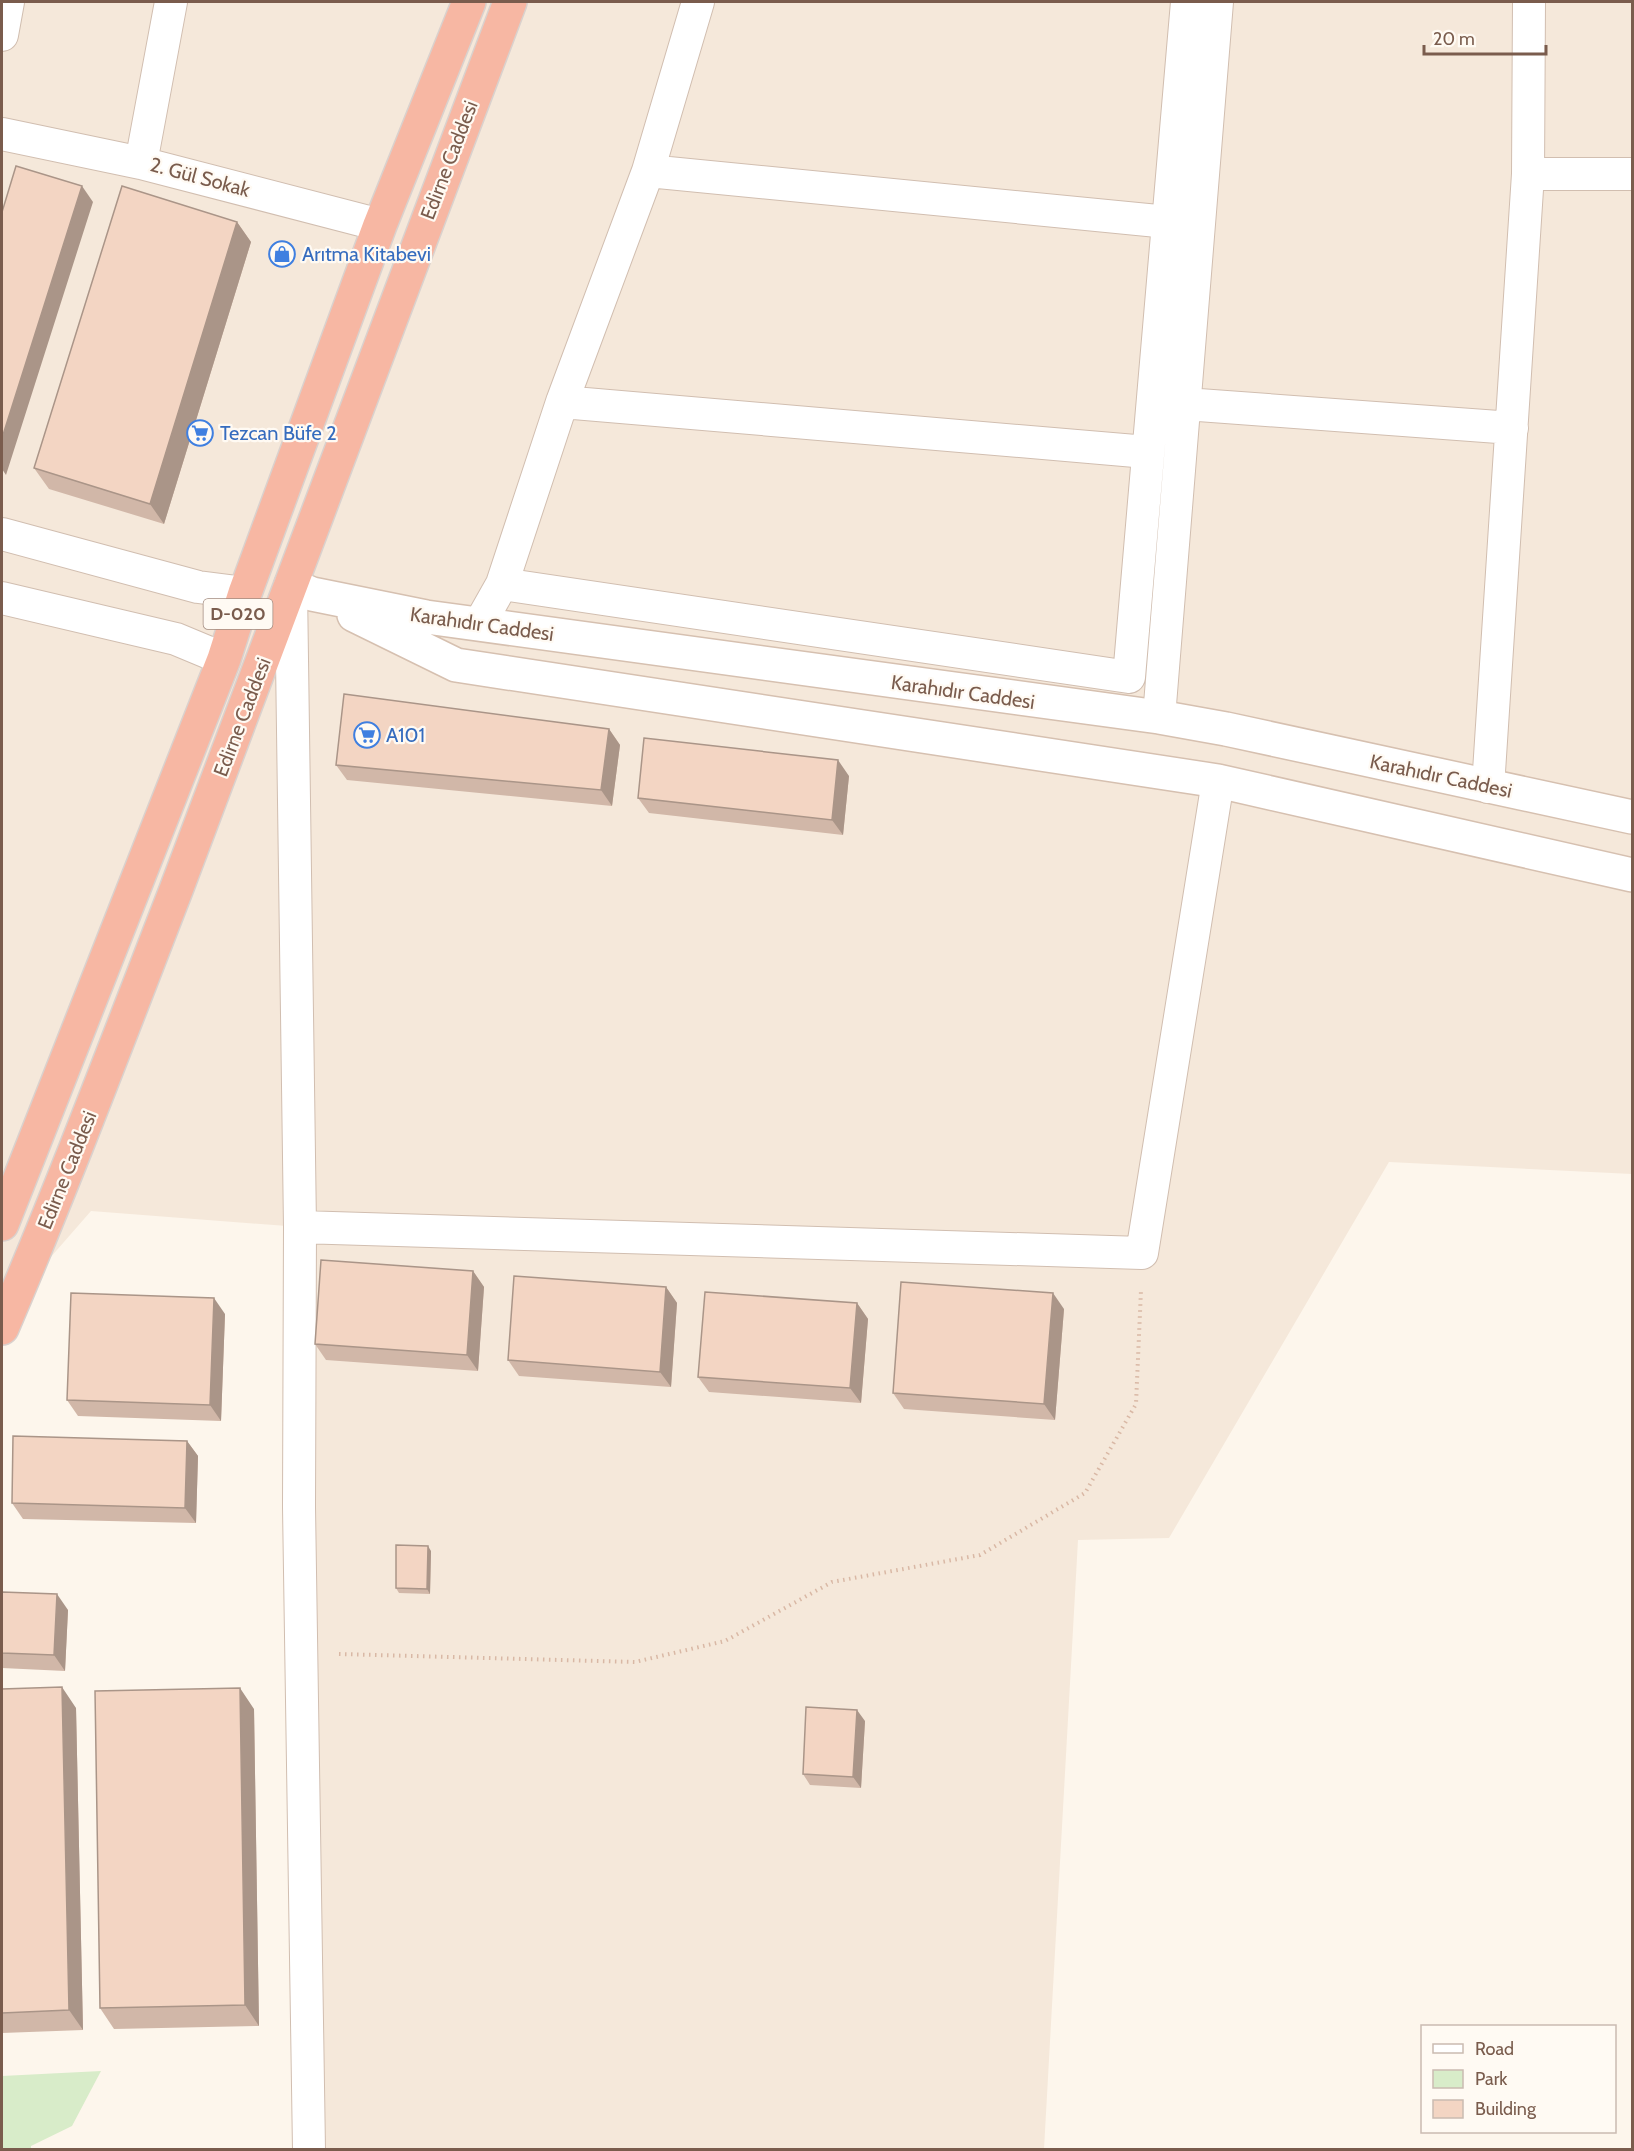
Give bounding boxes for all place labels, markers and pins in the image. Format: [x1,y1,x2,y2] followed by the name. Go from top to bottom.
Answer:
[267,239,297,269] shop icon: Arıtma Kitabevi
[302,242,431,266] place label: Arıtma Kitabevi
[185,418,215,448] supermarket icon: Tezcan Büfe 2
[220,421,337,445] place label: Tezcan Büfe 2
[352,720,382,750] supermarket icon: A101
[386,723,425,747] place label: A101

